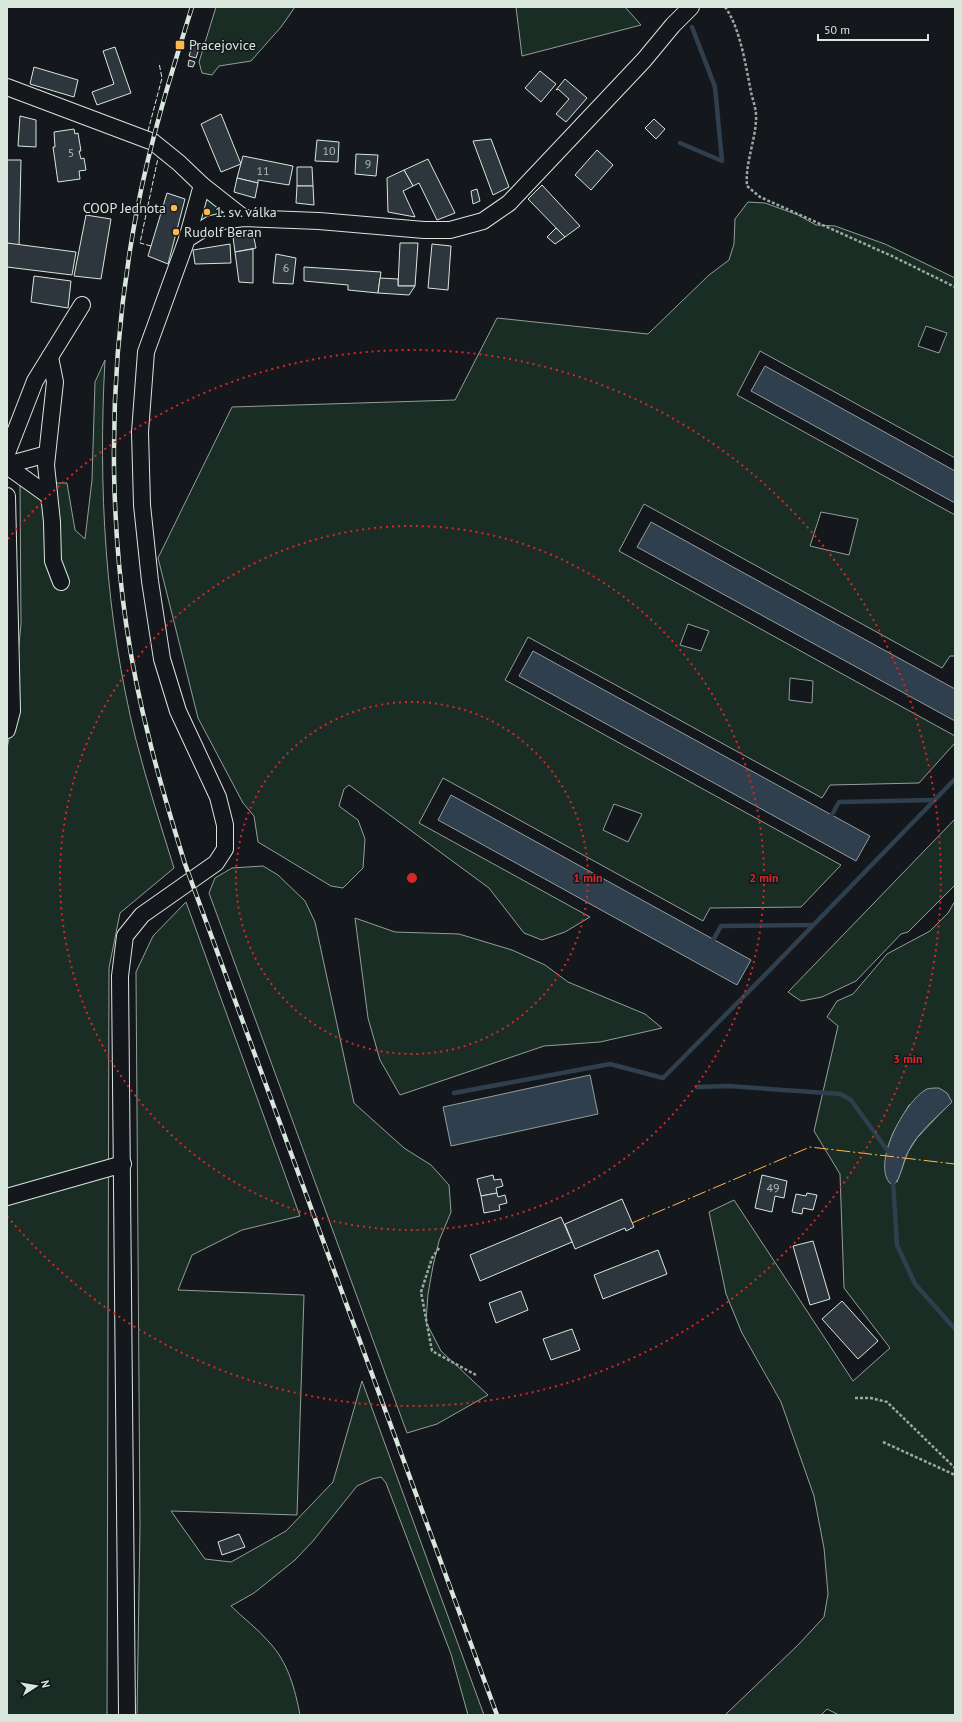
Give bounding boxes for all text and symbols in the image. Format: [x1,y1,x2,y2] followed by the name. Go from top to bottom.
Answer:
[818,16,928,42] scale bar
[824,22,850,37] text: 50 m
[189,36,256,54] place label: Pracejovice
[174,39,186,51] marker: Pracejovice
[322,143,336,158] house number: 10
[68,145,74,160] house number: 5
[365,156,371,171] house number: 9
[256,163,270,178] house number: 11
[83,199,166,217] place label: COOP Jednota
[169,203,179,213] marker: COOP Jednota
[215,203,277,221] place label: 1. sv. válka
[202,207,212,217] marker: 1. sv. válka
[184,223,262,241] place label: Rudolf Beran
[171,227,181,237] marker: Rudolf Beran
[283,260,289,275] house number: 6
[573,870,603,885] text: 1 min
[749,870,779,885] text: 2 min
[405,871,419,885] centre of rings
[893,1051,923,1066] text: 3 min
[766,1180,780,1195] house number: 49
[16,1666,56,1706] north arrow
[38,1679,53,1689] text: N

